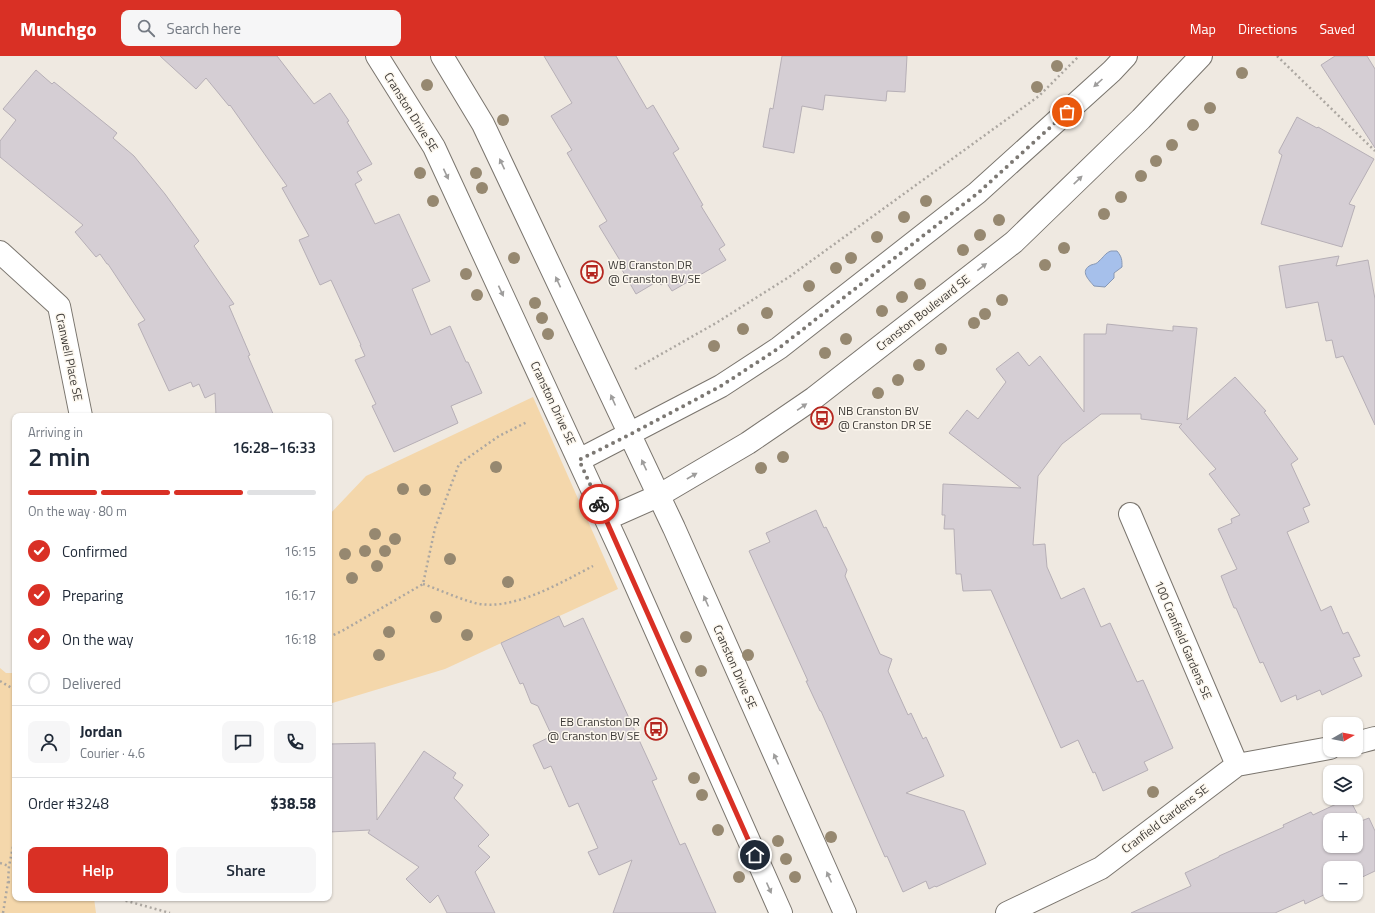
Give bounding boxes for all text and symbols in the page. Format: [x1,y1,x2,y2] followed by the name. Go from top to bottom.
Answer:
[121,10,401,46] search box
[20,14,97,43] text: Munchgo
[135,17,157,39] icon: search
[167,17,241,40] text: Search here
[1190,18,1216,39] text: Map
[1238,18,1297,39] text: Directions
[1319,18,1355,39] text: Saved
[379,68,444,155] street label: Cranston Drive SE
[1093,79,1104,88] one-way arrow
[1050,95,1084,129] pin
[1056,101,1078,123] icon: bag
[499,159,505,170] one-way arrow
[443,168,449,179] one-way arrow
[1073,175,1083,185] one-way arrow
[608,255,701,288] place label: WB Cranston DR @ Cranston BV SE
[579,259,605,285] bus stop icon: WB Cranston DR @ Cranston BV SE
[976,263,987,271] one-way arrow
[872,270,974,355] street label: Cranston Boulevard SE
[555,276,561,288] one-way arrow
[498,286,504,297] one-way arrow
[51,311,88,403] street label: Cranwell Place SE
[526,358,581,448] street label: Cranston Drive SE
[610,394,616,405] one-way arrow
[838,401,932,434] place label: NB Cranston BV @ Cranston DR SE
[796,403,807,411] one-way arrow
[809,405,835,431] bus stop icon: NB Cranston BV @ Cranston DR SE
[28,422,83,442] text: Arriving in
[232,436,316,459] text: 16:28–16:33
[28,437,91,476] text: 2 min
[641,460,647,471] one-way arrow
[686,472,697,479] one-way arrow
[579,484,619,524] courier
[588,493,610,515] icon: bike
[28,501,127,521] text: On the way · 80 m
[28,540,50,562] icon: check
[62,540,127,563] text: Confirmed
[284,541,316,561] text: 16:15
[1150,577,1217,703] street label: 100 Cranfield Gardens SE
[28,584,50,606] icon: check
[62,584,123,607] text: Preparing
[284,585,316,605] text: 16:17
[703,596,709,607] one-way arrow
[708,622,763,712] street label: Cranston Drive SE
[28,628,50,650] icon: check
[62,628,134,651] text: On the way
[284,629,316,649] text: 16:18
[62,672,121,695] text: Delivered
[547,712,640,745] place label: EB Cranston DR @ Cranston BV SE
[643,716,669,742] bus stop icon: EB Cranston DR @ Cranston BV SE
[1323,717,1363,757] north arrow
[1323,717,1363,901] map controls
[80,720,122,743] text: Jordan
[28,721,70,763] button: person
[222,721,264,763] button: chat
[274,721,316,763] button: phone
[80,743,145,763] text: Courier · 4.6
[773,753,779,764] one-way arrow
[1323,765,1363,805] button: layers
[1117,779,1213,858] street label: Cranfield Gardens SE
[28,792,109,815] text: Order #3248
[270,792,316,815] text: $38.58
[1323,813,1363,853] button: +
[738,838,772,872] pin
[744,844,766,866] icon: home
[28,847,168,893] button: Help
[176,847,316,893] button: Share
[1323,861,1363,901] button: −
[826,872,832,883] one-way arrow
[767,882,773,894] one-way arrow

